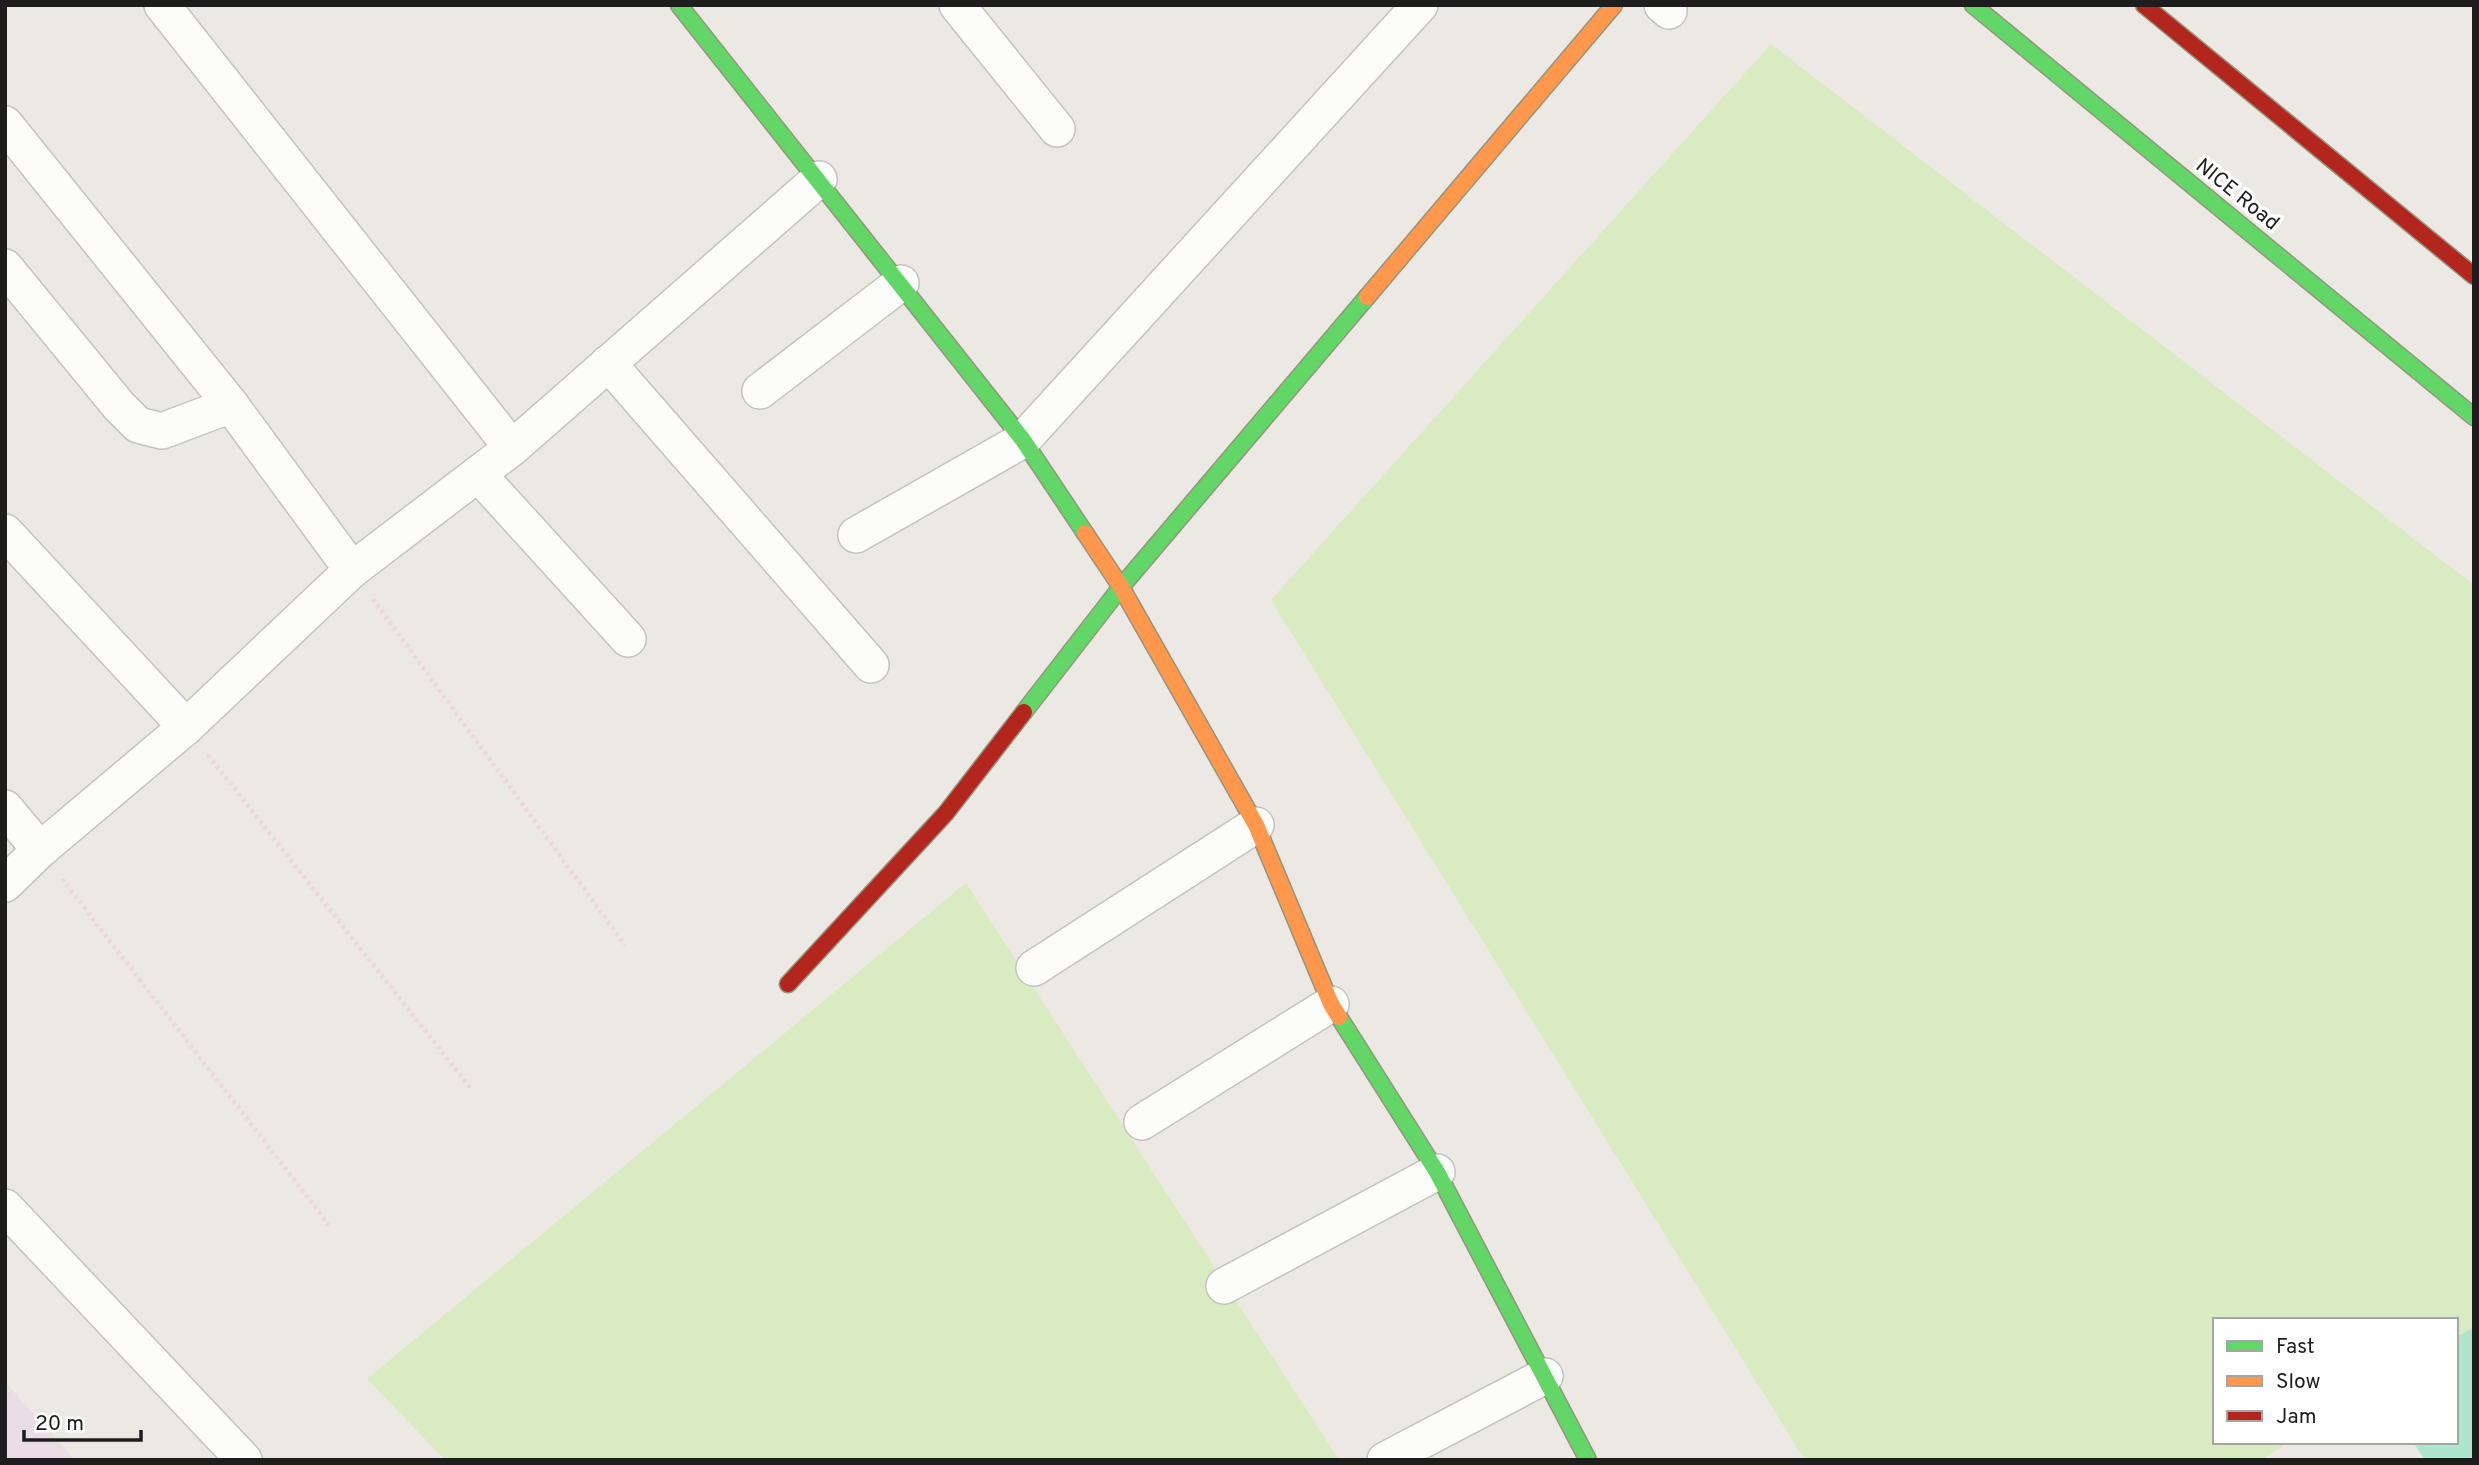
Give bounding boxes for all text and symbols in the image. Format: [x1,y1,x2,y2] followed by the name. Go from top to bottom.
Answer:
[2190,153,2284,237] street label: NICE Road
[2213,1318,2458,1444] legend
[2276,1334,2315,1361] text: Fast
[2276,1369,2321,1396] text: Slow
[24,1398,142,1442] scale bar
[2276,1404,2317,1431] text: Jam
[35,1411,84,1438] text: 20 m

